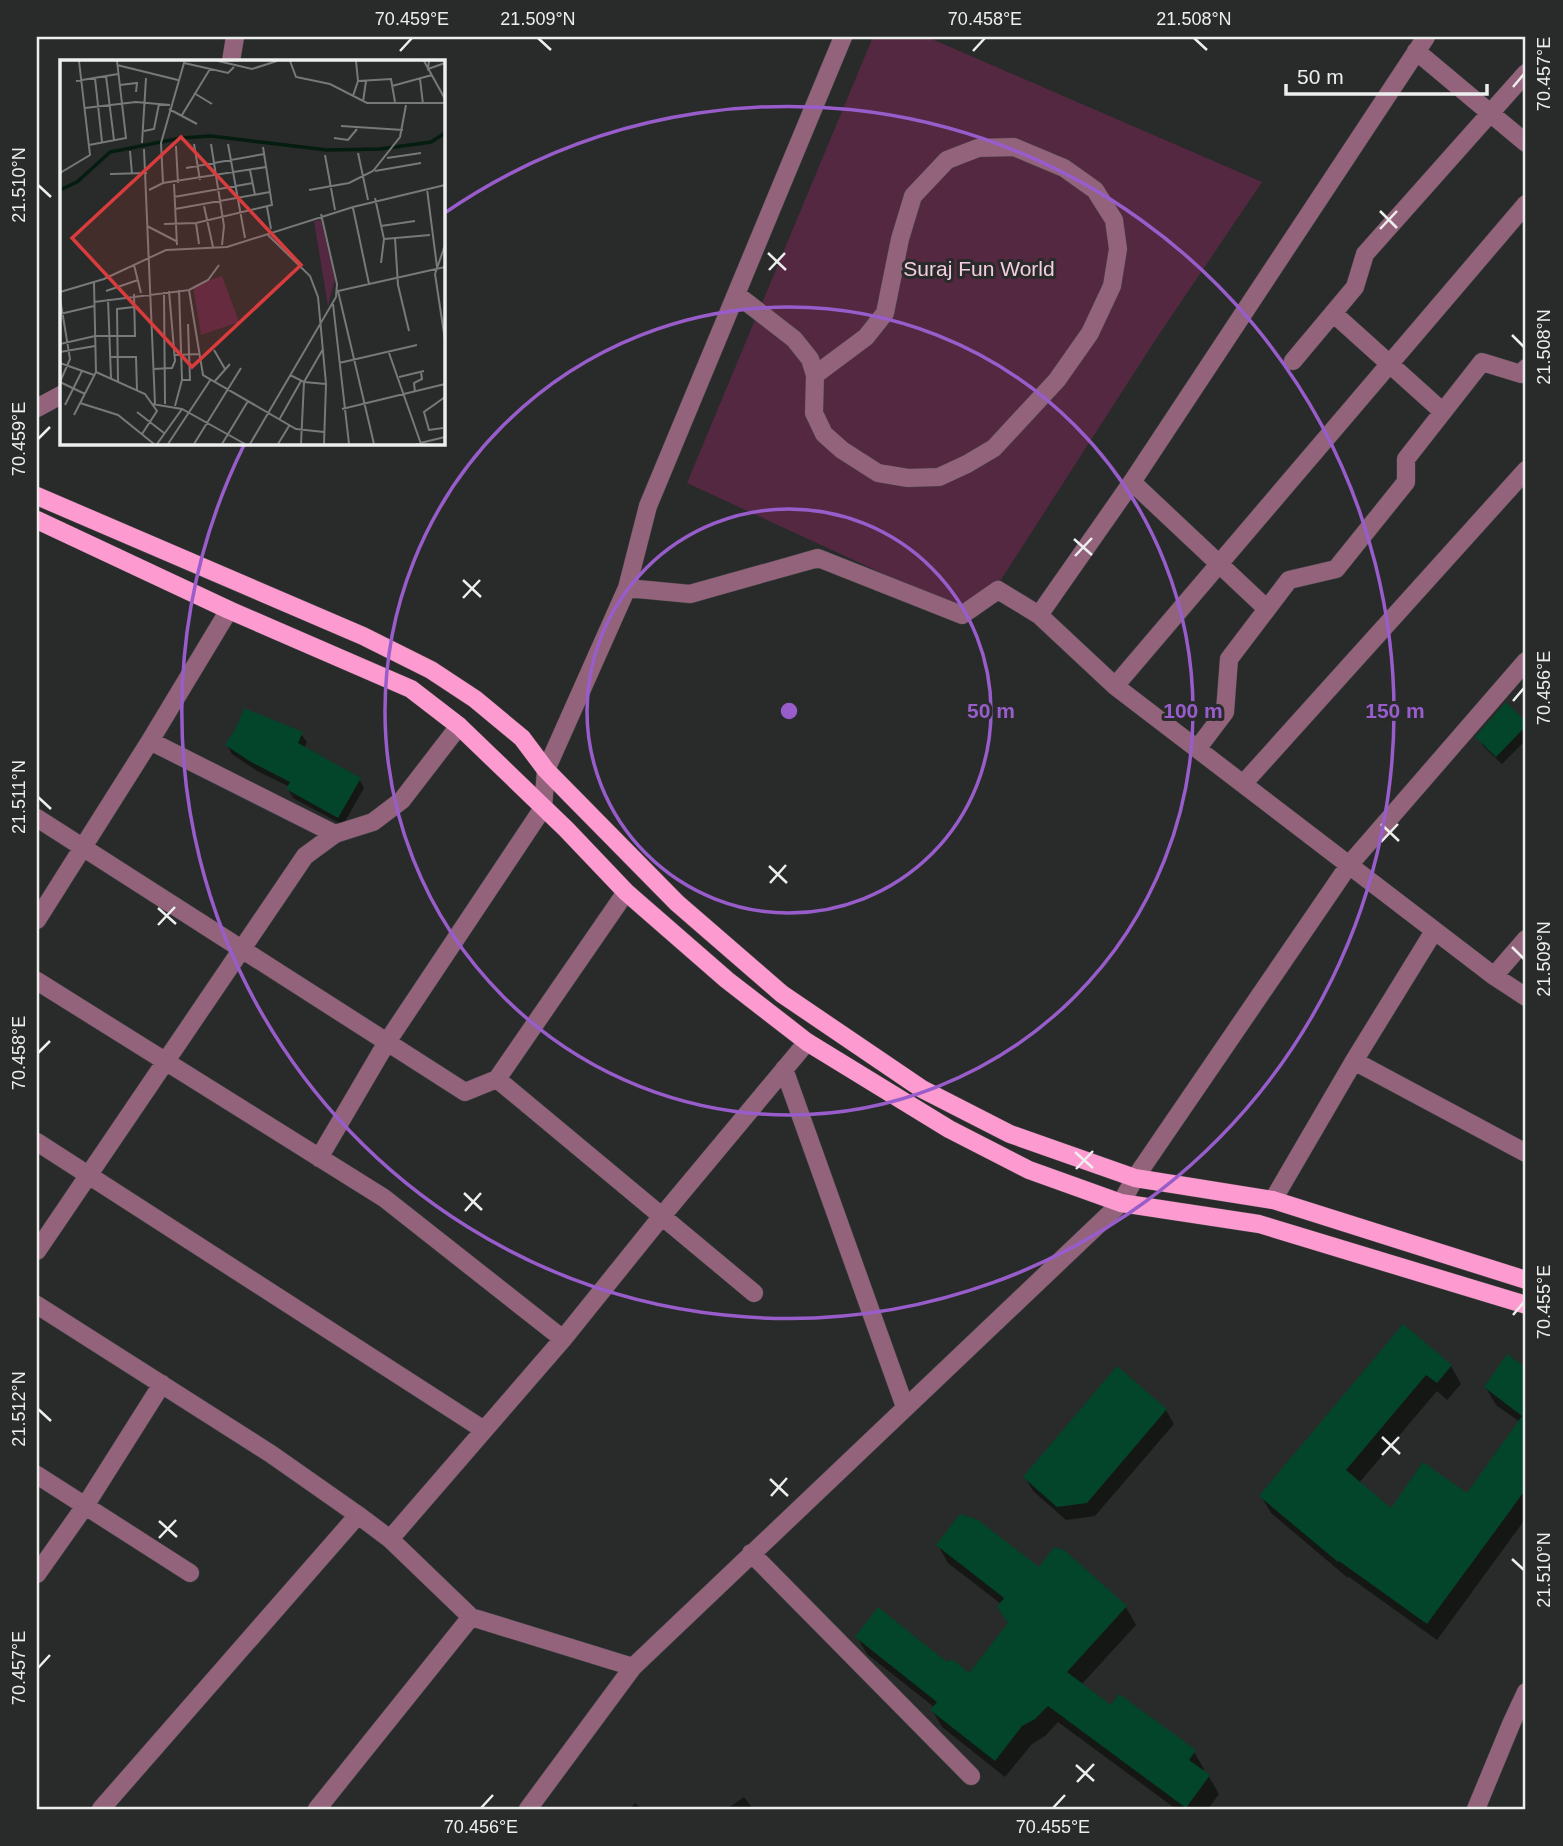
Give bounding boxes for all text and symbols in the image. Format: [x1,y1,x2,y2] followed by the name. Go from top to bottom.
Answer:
[375,9,449,29] text: 70.459°E
[500,9,576,29] text: 21.509°N
[948,9,1022,29] text: 70.458°E
[1156,9,1232,29] text: 21.508°N
[1534,37,1554,111] text: 70.457°E
[1286,52,1488,96] scale bar
[60,60,444,444] inset map
[1297,65,1344,88] text: 50 m
[9,147,29,223] text: 21.510°N
[903,257,1055,280] park label: Suraj Fun World
[1534,309,1554,385] text: 21.508°N
[9,402,29,476] text: 70.459°E
[1534,651,1554,725] text: 70.456°E
[777,699,801,723] centre of rings
[967,699,1015,722] text: 50 m
[1163,699,1223,722] text: 100 m
[1365,699,1425,722] text: 150 m
[9,760,29,834] text: 21.511°N
[1534,921,1554,997] text: 21.509°N
[9,1016,29,1090] text: 70.458°E
[1534,1265,1554,1339] text: 70.455°E
[9,1371,29,1447] text: 21.512°N
[1534,1532,1554,1608] text: 21.510°N
[9,1631,29,1705] text: 70.457°E
[444,1817,518,1837] text: 70.456°E
[1016,1817,1090,1837] text: 70.455°E

